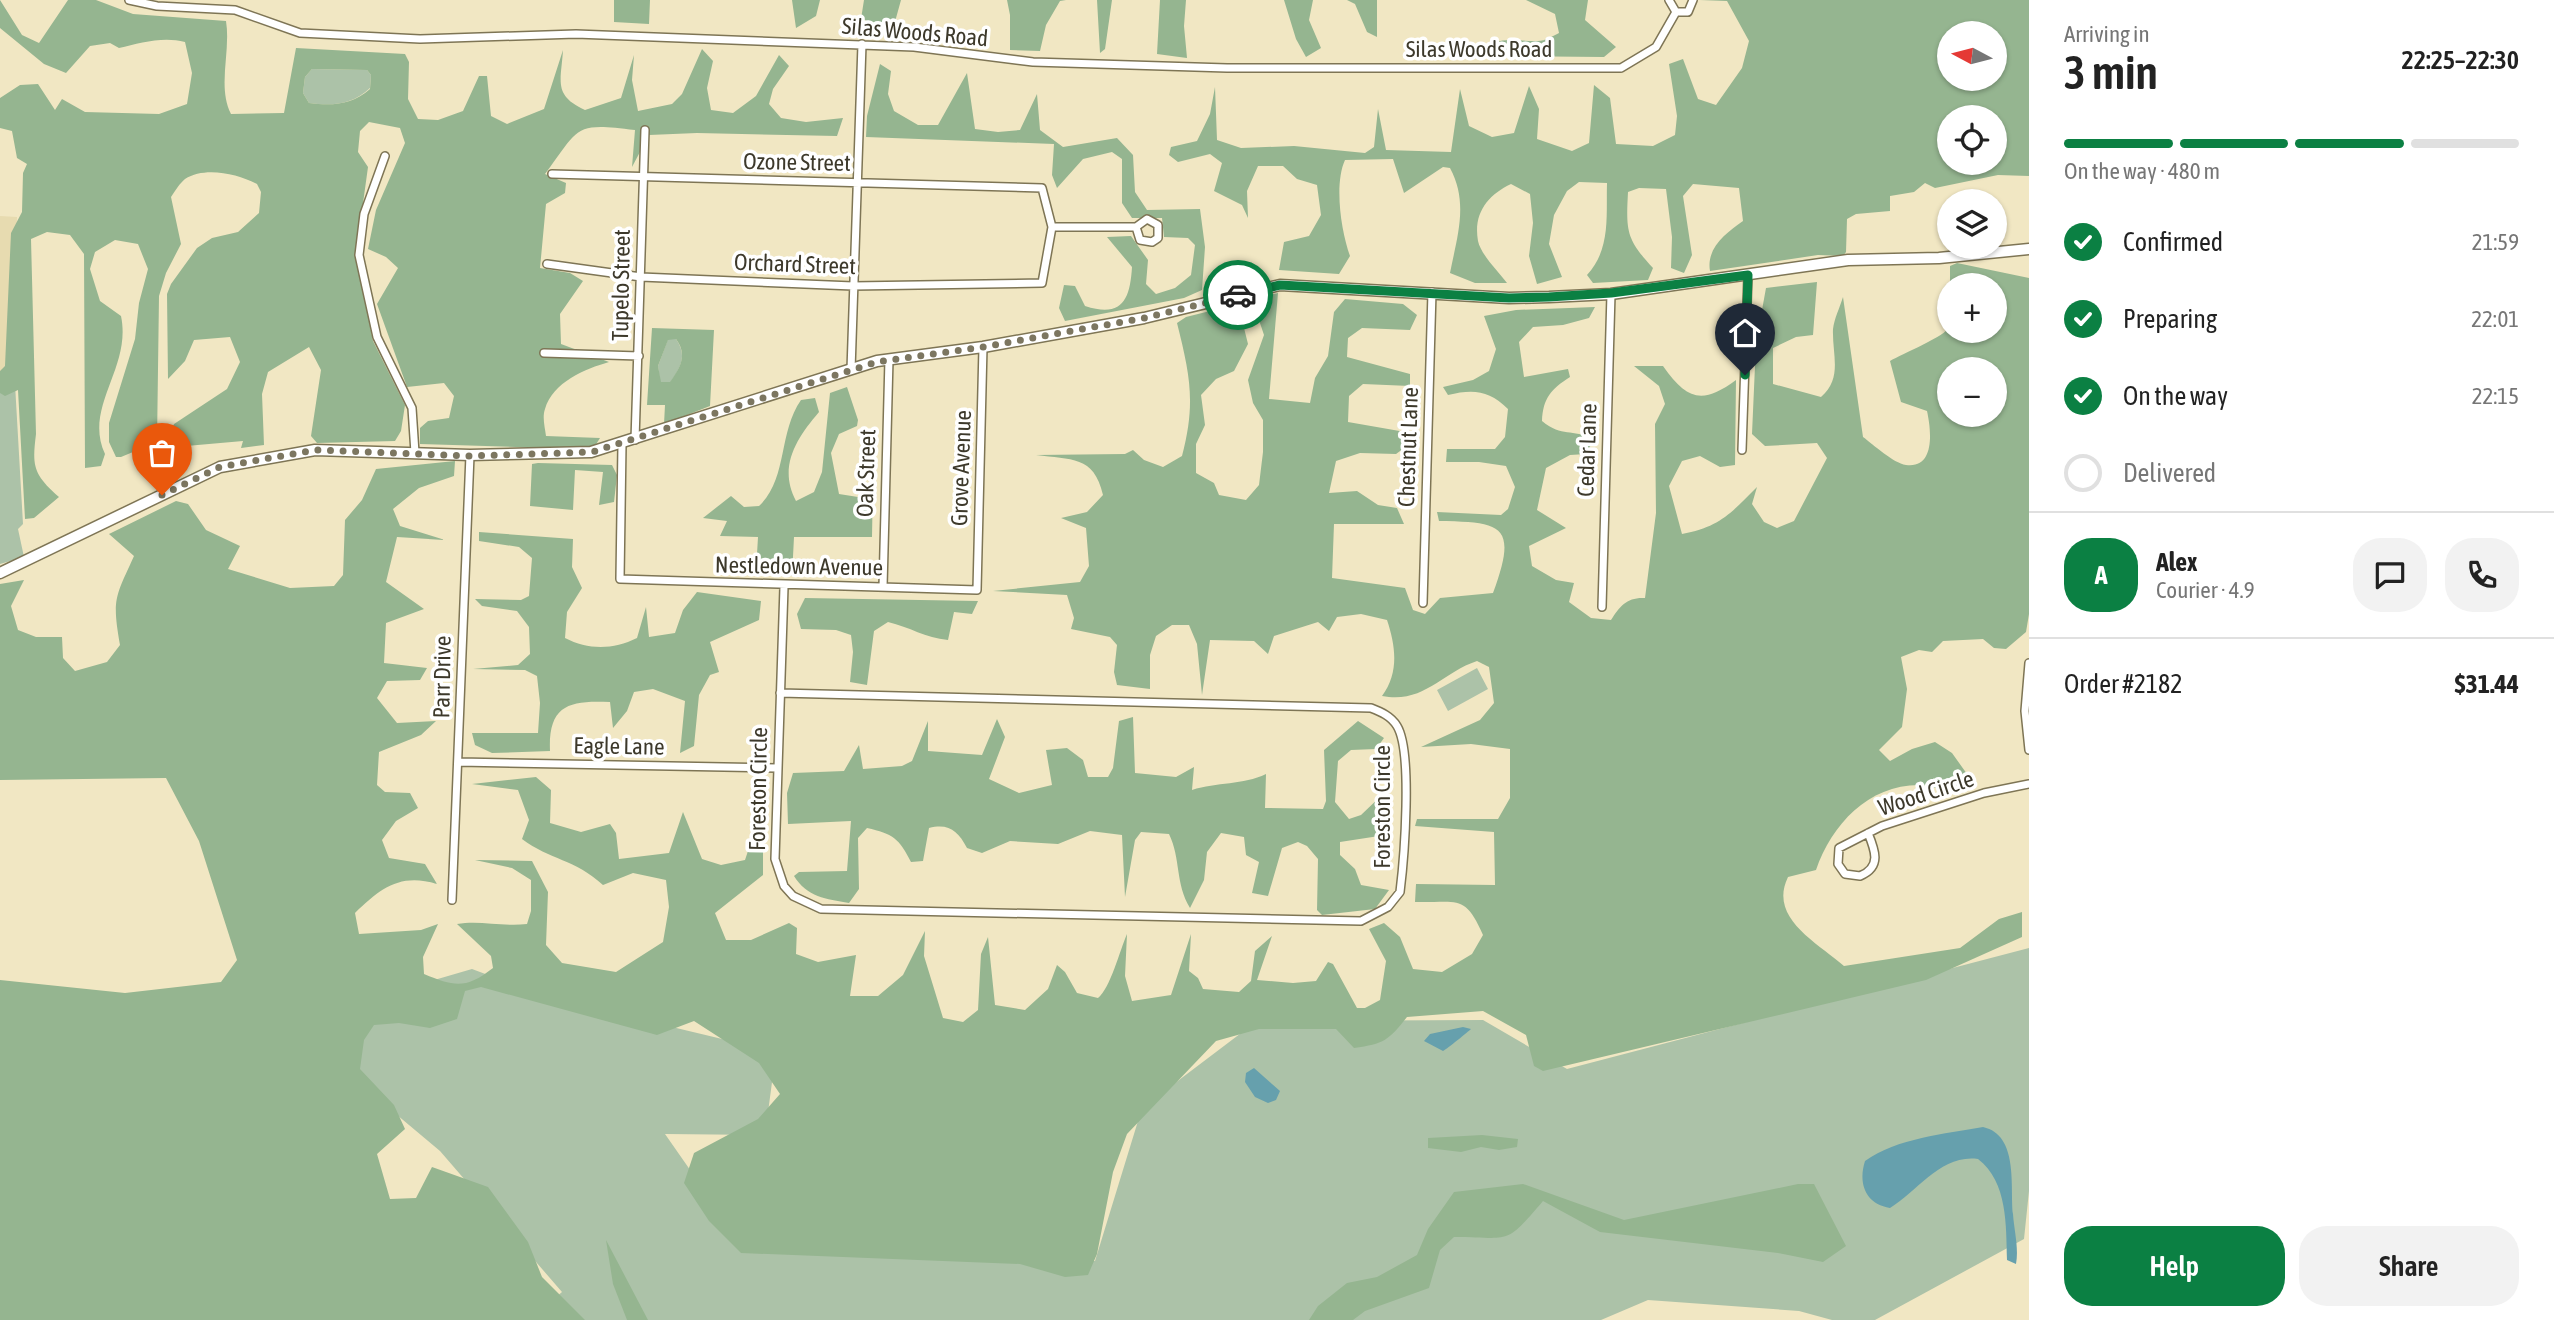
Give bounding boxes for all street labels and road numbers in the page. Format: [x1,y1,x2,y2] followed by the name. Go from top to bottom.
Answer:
[841,13,989,51] street label: Silas Woods Road
[1406,36,1552,62] street label: Silas Woods Road
[743,148,851,176] street label: Ozone Street
[607,229,635,341] street label: Tupelo Street
[734,249,856,279] street label: Orchard Street
[1393,387,1423,507] street label: Chestnut Lane
[1572,403,1602,497] street label: Cedar Lane
[946,410,976,526] street label: Grove Avenue
[851,429,881,517] street label: Oak Street
[715,552,883,580] street label: Nestledown Avenue
[428,635,456,719] street label: Parr Drive
[744,727,772,851] street label: Foreston Circle
[573,732,665,760] street label: Eagle Lane
[1369,745,1395,869] street label: Foreston Circle
[1875,765,1977,821] street label: Wood Circle

